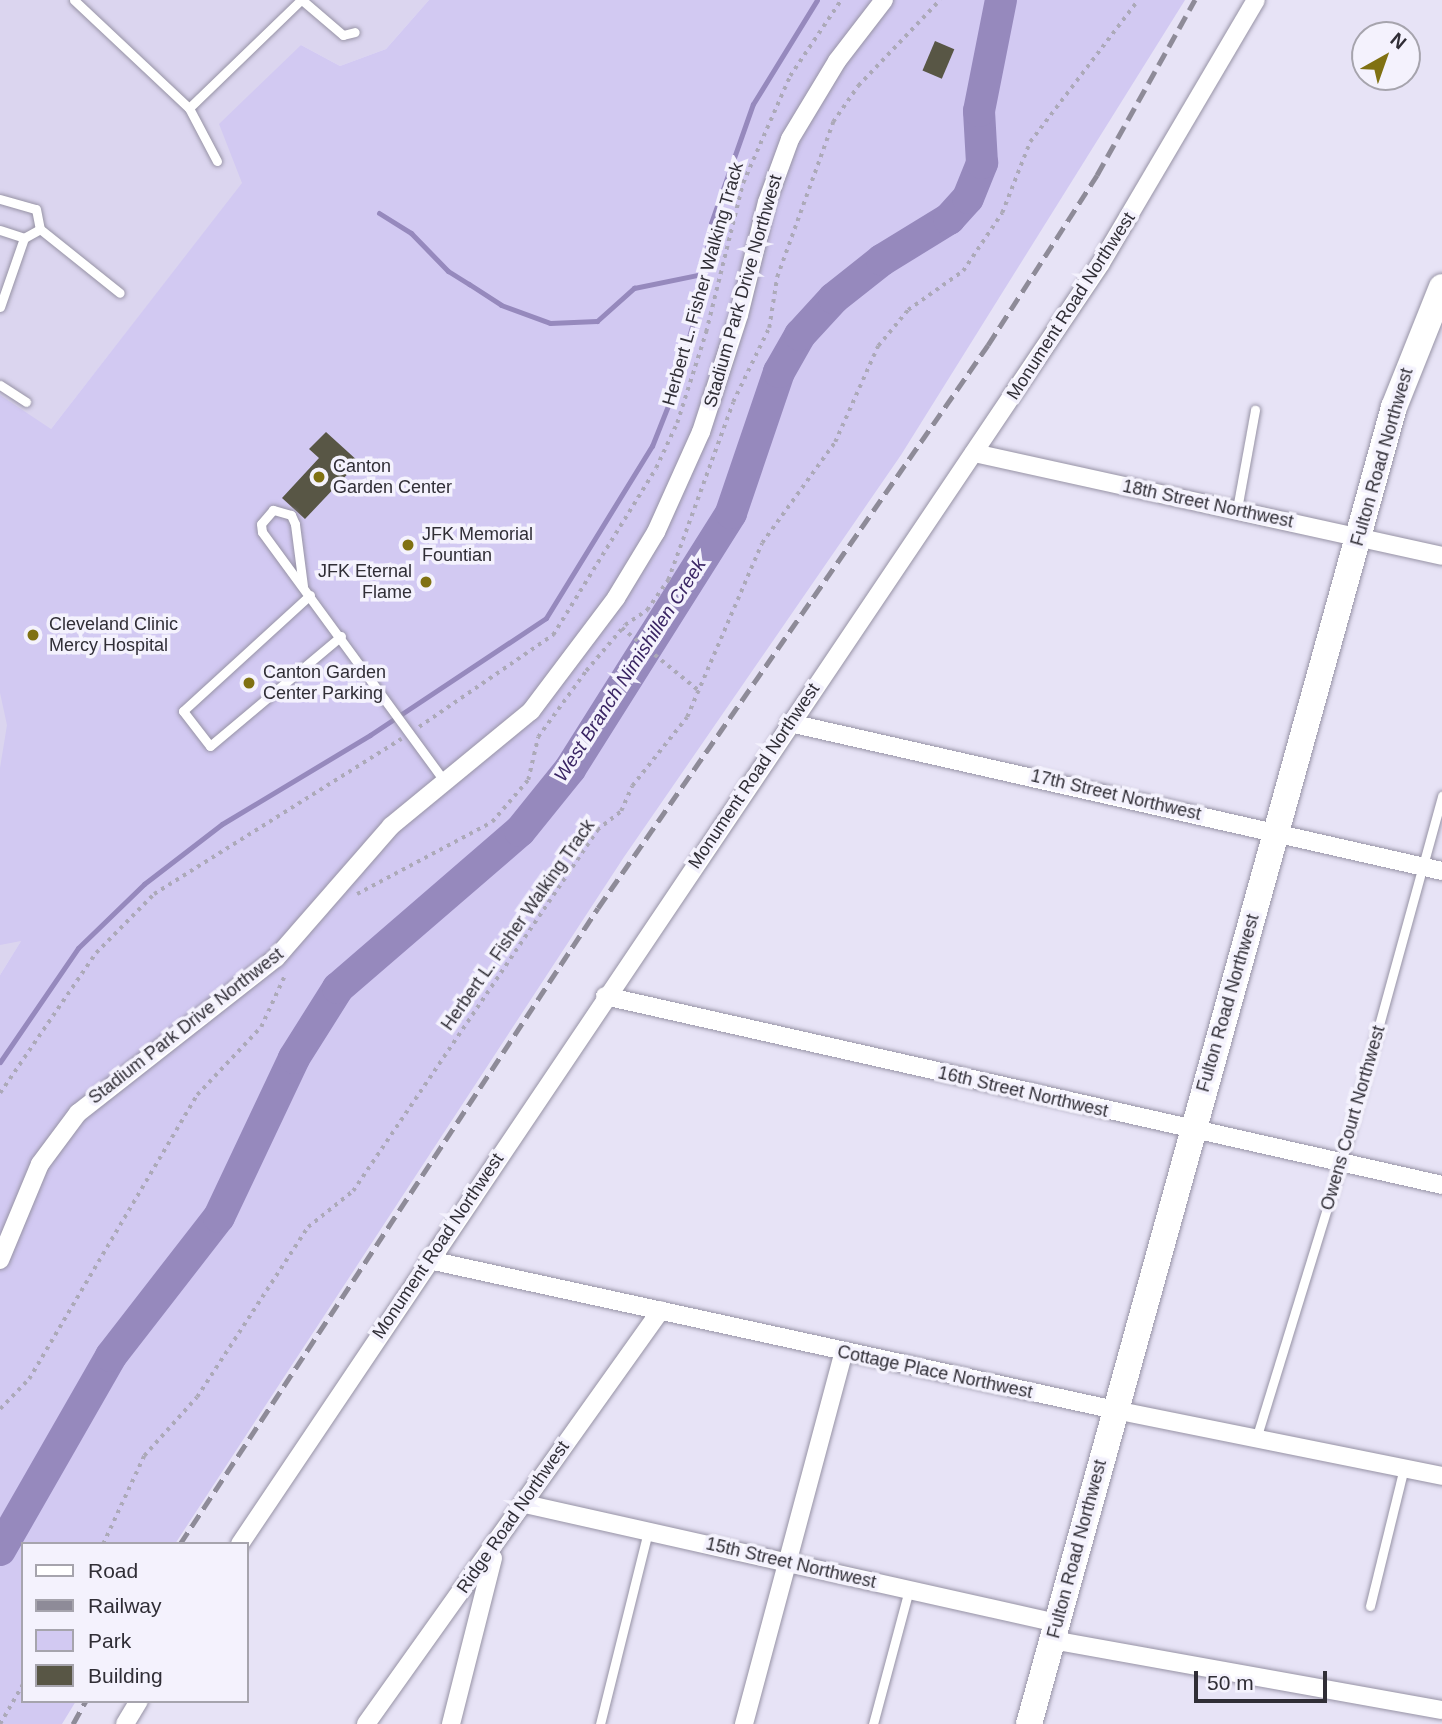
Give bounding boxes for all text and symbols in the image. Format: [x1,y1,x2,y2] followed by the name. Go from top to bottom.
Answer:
[1351,21,1421,91] north arrow
[1387,29,1411,54] text: N
[658,160,748,408] street label: Herbert L. Fisher Walking Track
[699,172,787,410] street label: Stadium Park Drive Northwest
[1002,208,1140,404] street label: Monument Road Northwest
[1346,366,1418,548] street label: Fulton Road Northwest
[333,456,452,498] place label: Canton Garden Center
[311,469,327,485] marker: Canton Garden Center
[1121,475,1295,533] street label: 18th Street Northwest
[422,524,533,566] place label: JFK Memorial Fountian
[400,537,416,553] marker: JFK Memorial Fountian
[549,554,711,786] water label: West Branch Nimishillen Creek
[318,561,412,604] place label: JFK Eternal Flame
[418,574,434,590] marker: JFK Eternal Flame
[49,614,178,656] place label: Cleveland Clinic Mercy Hospital
[23,625,43,645] marker: Cleveland Clinic Mercy Hospital
[263,662,386,704] place label: Canton Garden Center Parking
[241,675,257,691] marker: Canton Garden Center Parking
[684,679,824,873] street label: Monument Road Northwest
[1029,765,1203,825] street label: 17th Street Northwest
[437,815,599,1035] street label: Herbert L. Fisher Walking Track
[1192,912,1264,1094] street label: Fulton Road Northwest
[84,943,288,1109] street label: Stadium Park Drive Northwest
[1316,1023,1390,1213] street label: Owens Court Northwest
[936,1062,1110,1122] street label: 16th Street Northwest
[368,1149,508,1343] street label: Monument Road Northwest
[835,1341,1035,1403] street label: Cottage Place Northwest
[452,1437,574,1597] street label: Ridge Road Northwest
[1043,1457,1111,1641] street label: Fulton Road Northwest
[704,1533,878,1593] street label: 15th Street Northwest
[21,1542,248,1703] legend
[88,1559,138,1582] text: Road
[88,1594,162,1617] text: Railway
[88,1629,131,1652] text: Park
[1197,1658,1330,1702] scale bar
[88,1664,163,1687] text: Building
[1207,1671,1254,1694] text: 50 m

